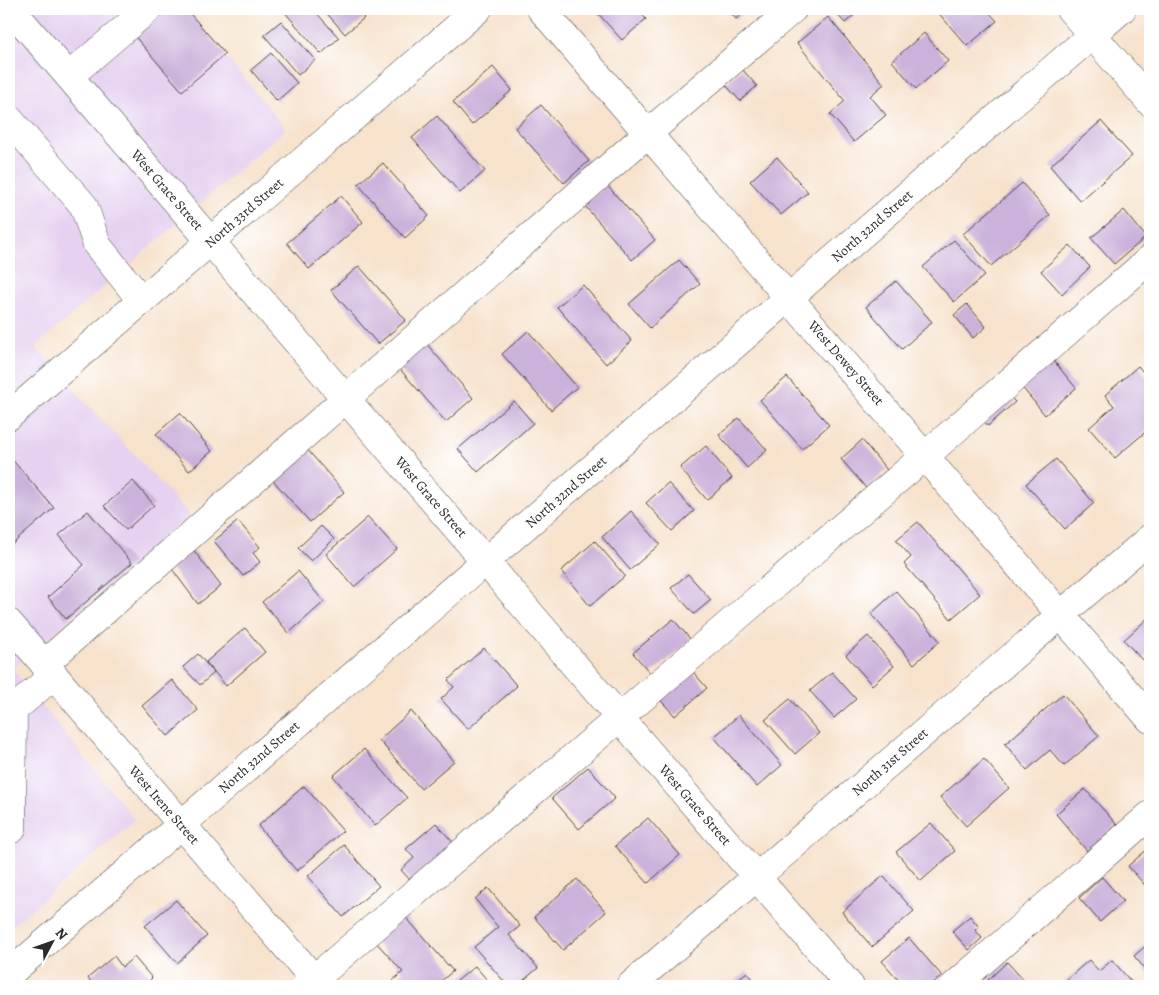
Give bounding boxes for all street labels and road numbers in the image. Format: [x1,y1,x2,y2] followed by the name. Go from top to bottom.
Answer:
[126,145,208,235] street label: West Grace Street
[201,173,288,253] street label: North 33rd Street
[827,185,917,267] street label: North 32nd Street
[803,316,888,410] street label: West Dewey Street
[521,451,611,533] street label: North 32nd Street
[390,452,472,542] street label: West Grace Street
[214,716,304,798] street label: North 32nd Street
[848,723,932,800] street label: North 31st Street
[654,760,736,850] street label: West Grace Street
[124,761,204,849] street label: West Irene Street

